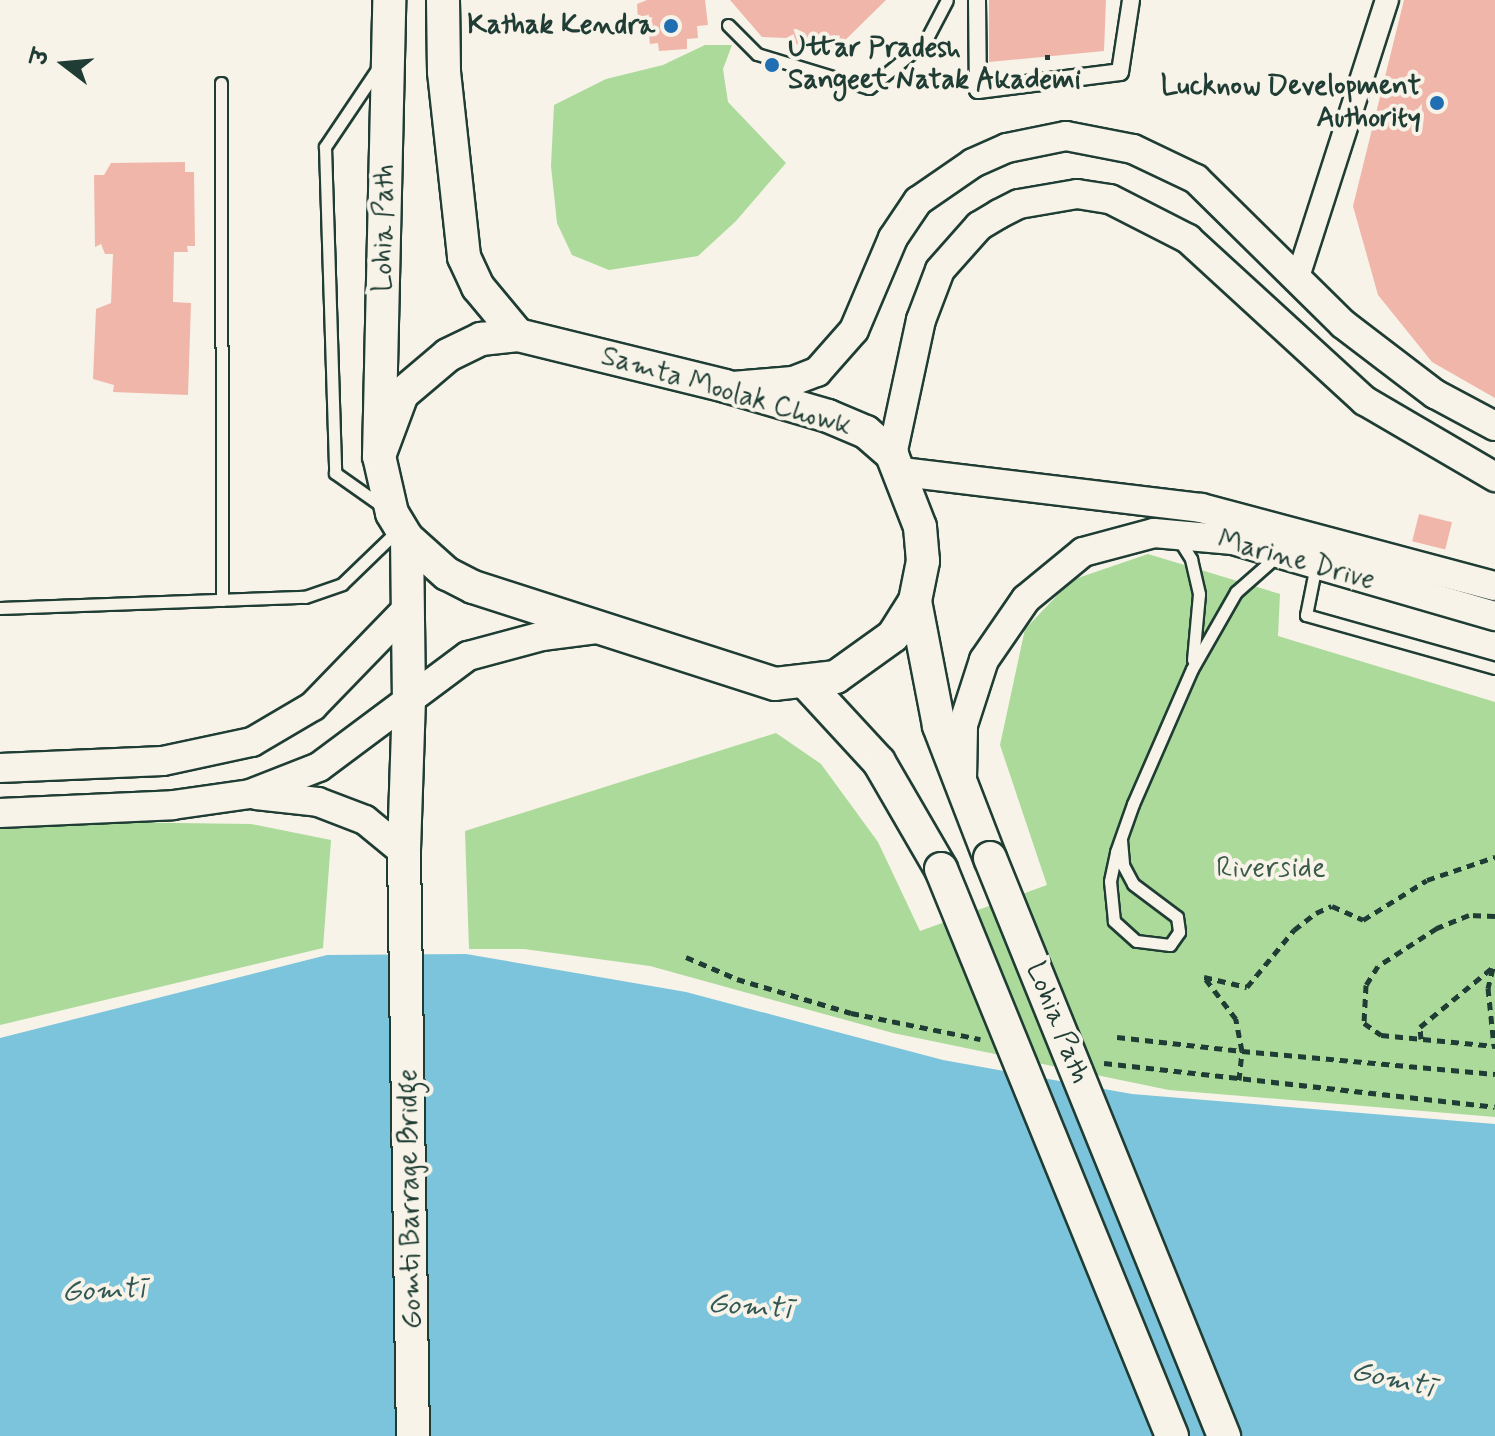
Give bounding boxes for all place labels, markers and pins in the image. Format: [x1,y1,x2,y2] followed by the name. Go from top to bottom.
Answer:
[473,9,655,43] place label: Kathak Kendra
[662,17,680,35] marker: Kathak Kendra
[788,32,1083,98] place label: Uttar Pradesh Sangeet Natak Akademi
[763,56,781,74] marker: Uttar Pradesh Sangeet Natak Akademi
[1150,70,1421,136] place label: Lucknow Development Authority
[1428,94,1446,112] marker: Lucknow Development Authority

